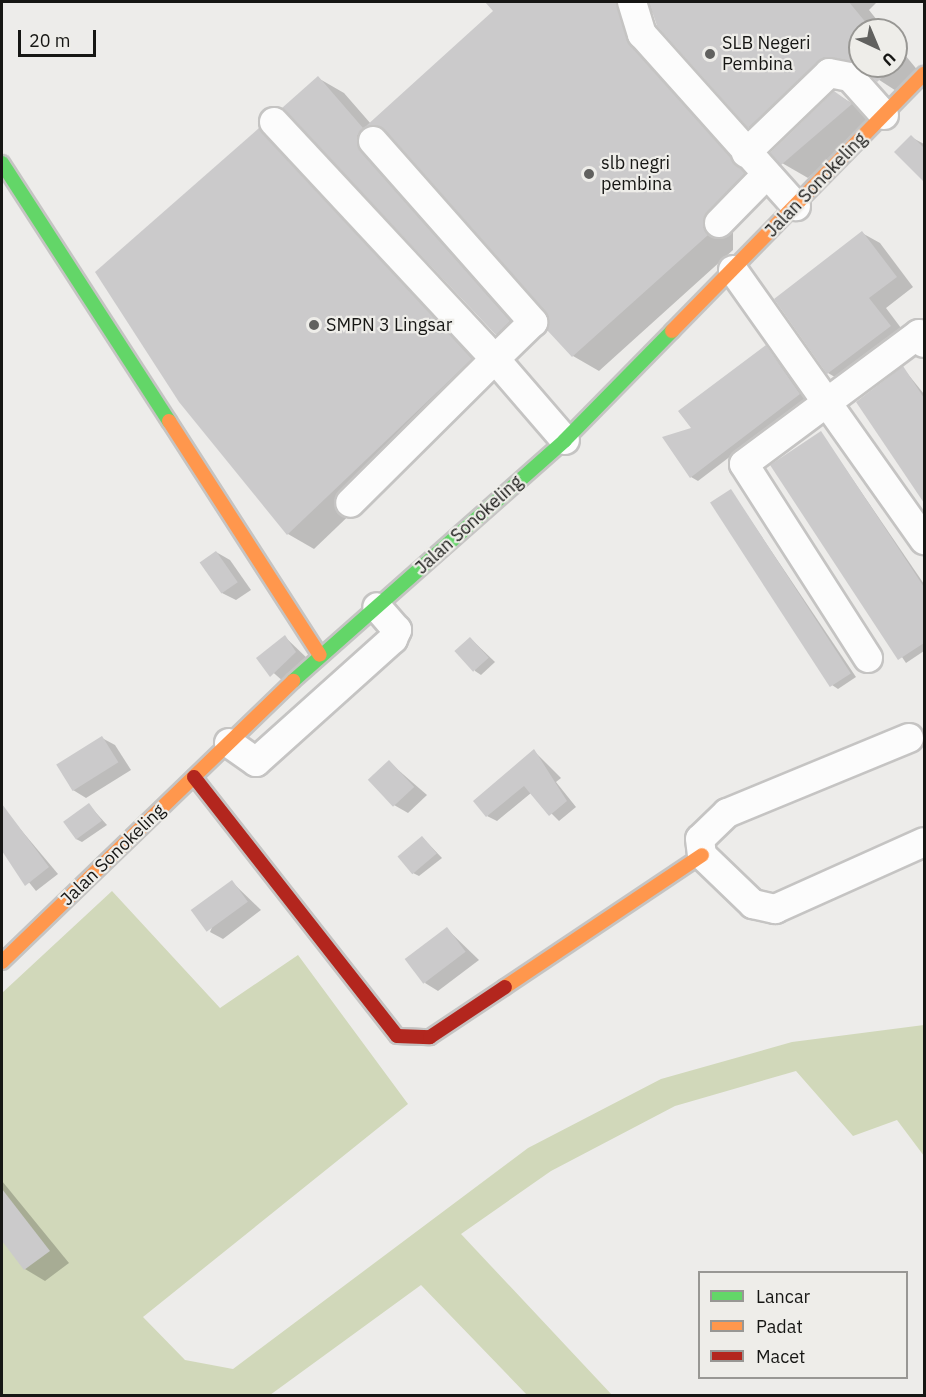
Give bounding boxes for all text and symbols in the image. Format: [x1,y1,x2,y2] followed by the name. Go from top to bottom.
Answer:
[21,18,99,56] scale bar
[848,18,908,78] north arrow
[29,29,71,52] text: 20 m
[722,33,810,76] place label: SLB Negeri Pembina
[703,47,717,61] marker: SLB Negeri Pembina
[878,48,900,71] text: U
[761,128,871,242] street label: Jalan Sonokeling
[601,153,672,195] place label: slb negri pembina
[582,167,596,181] marker: slb negri pembina
[326,314,452,336] place label: SMPN 3 Lingsar
[307,318,321,332] marker: SMPN 3 Lingsar
[411,471,527,579] street label: Jalan Sonokeling
[56,800,170,910] street label: Jalan Sonokeling
[698,1271,908,1379] legend
[756,1285,810,1308] text: Lancar
[756,1315,803,1338] text: Padat
[756,1345,805,1368] text: Macet

